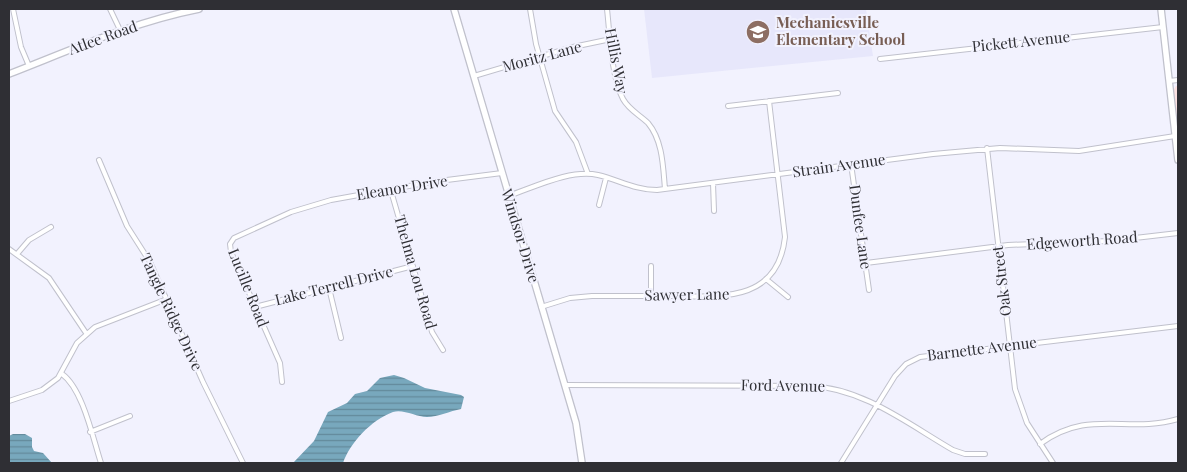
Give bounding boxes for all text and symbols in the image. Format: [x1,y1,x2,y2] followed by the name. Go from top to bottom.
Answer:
[776,12,906,49] place label: Mechanicsville Elementary School
[64,15,140,59] street label: Atlee Road
[745,19,771,45] school or university icon: Mechanicsville Elementary School
[601,26,633,96] street label: Hillis Way
[971,26,1071,56] street label: Pickett Avenue
[500,36,584,76] street label: Moritz Lane
[791,149,887,181] street label: Strain Avenue
[355,170,449,204] street label: Eleanor Drive
[845,183,877,270] street label: Dunfee Lane
[497,185,545,285] street label: Windsor Drive
[390,212,442,331] street label: Thelma Lou Road
[1026,226,1139,254] street label: Edgeworth Road
[987,244,1015,317] street label: Oak Street
[224,245,274,330] street label: Lucille Road
[136,250,208,374] street label: Tangle Ridge Drive
[273,261,395,309] street label: Lake Terrell Drive
[644,283,730,305] street label: Sawyer Lane
[926,331,1038,365] street label: Barnette Avenue
[741,374,825,396] street label: Ford Avenue

